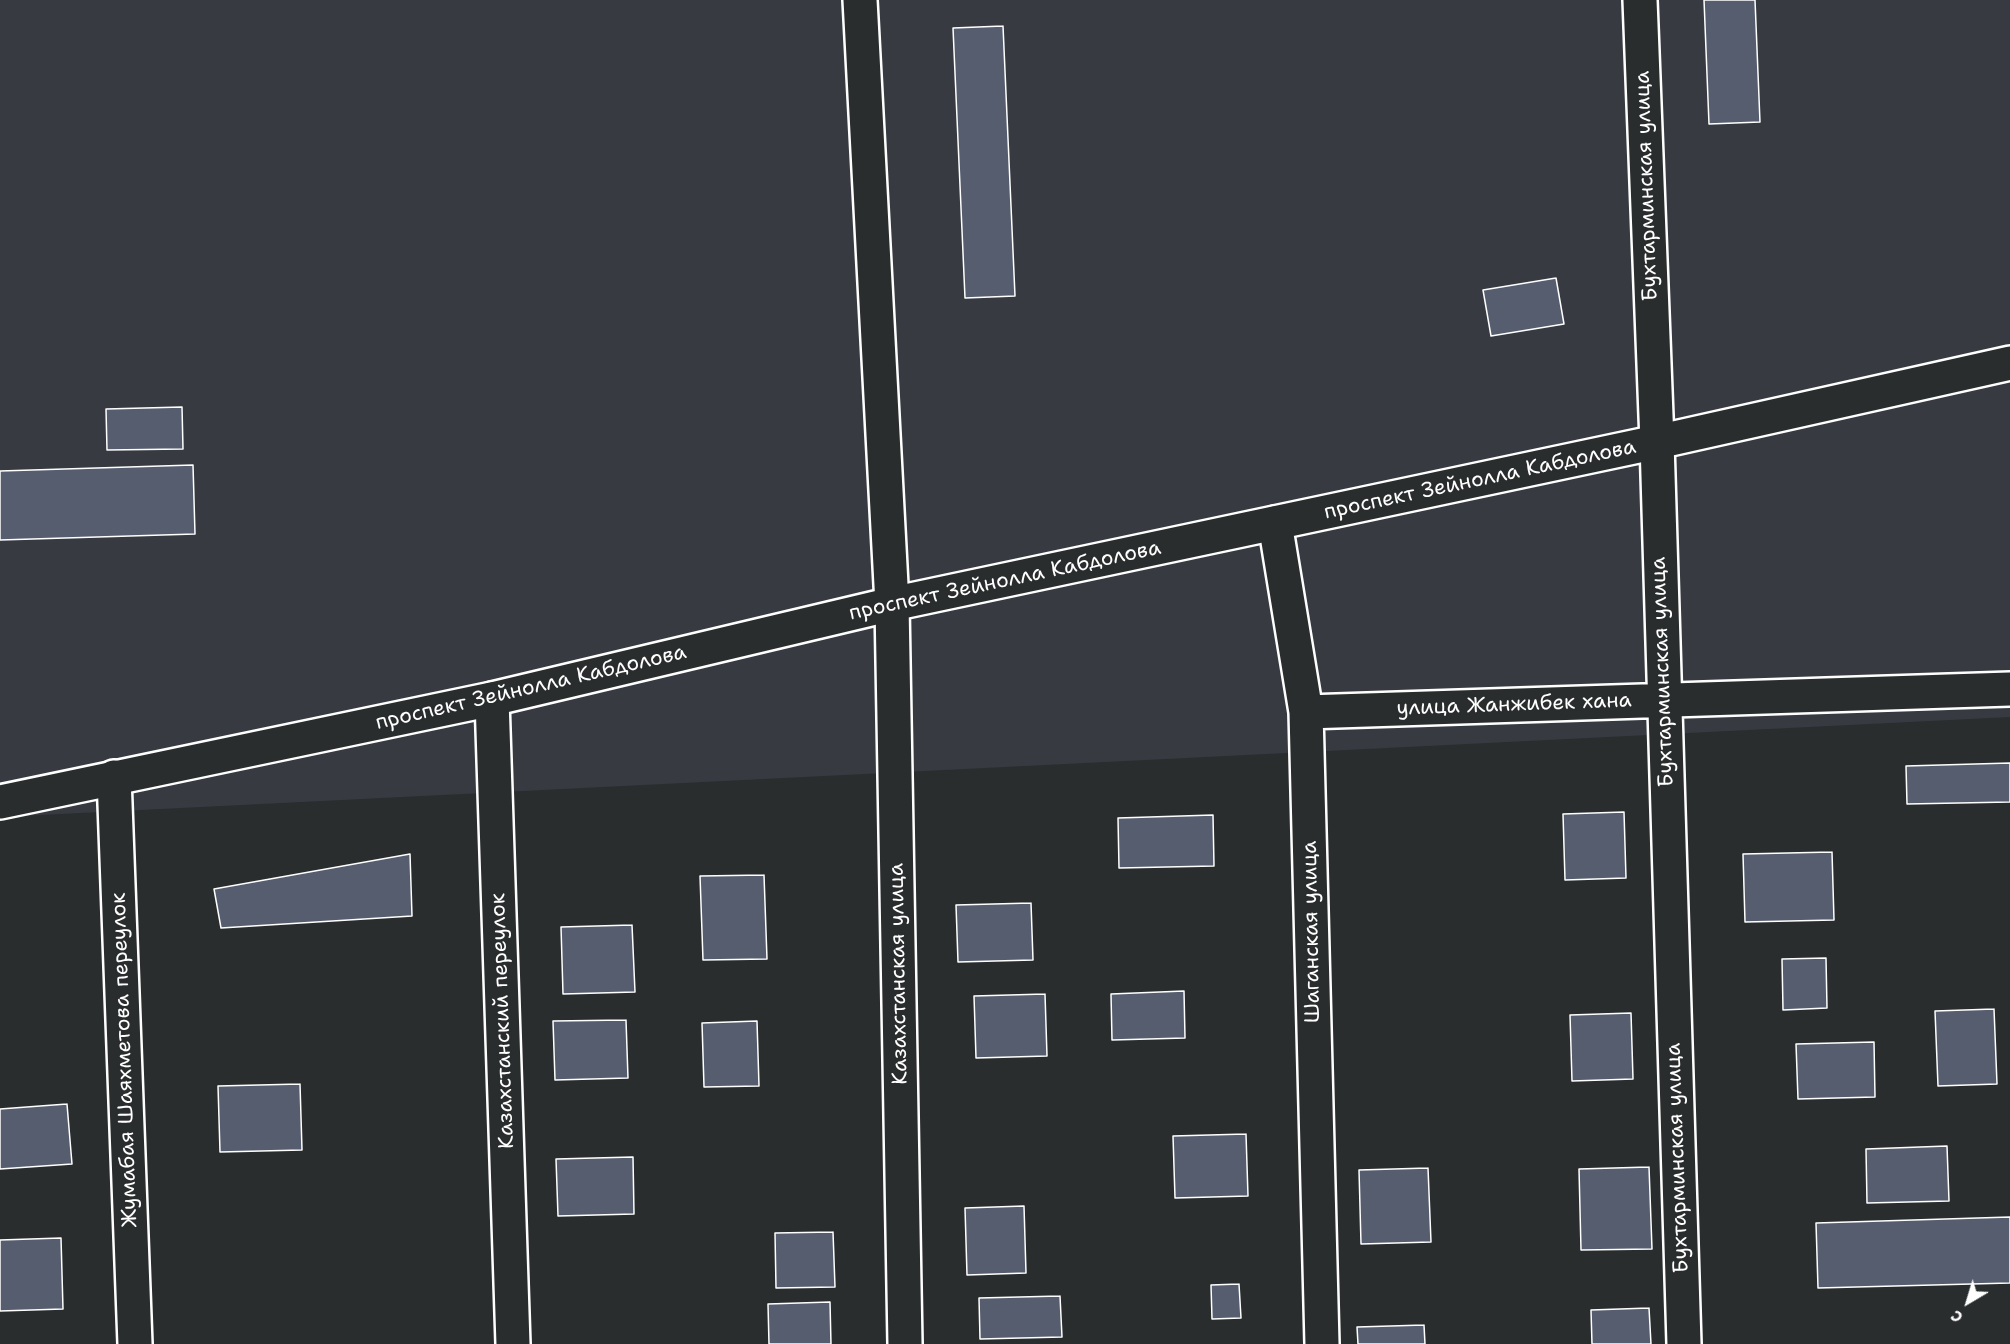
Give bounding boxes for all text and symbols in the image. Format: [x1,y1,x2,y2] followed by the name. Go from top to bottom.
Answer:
[1630,70,1664,302] street label: Бухтарминская улица
[1322,435,1638,525] street label: проспект Зейнолла Кабдолова
[847,536,1163,626] street label: проспект Зейнолла Кабдолова
[1646,556,1680,788] street label: Бухтарминская улица
[373,640,689,736] street label: проспект Зейнолла Кабдолова
[1396,688,1632,722] street label: улица Жанжибек хана
[1298,841,1326,1023] street label: Шаганская улица
[884,863,914,1085] street label: Казахстанская улица
[107,892,143,1228] street label: Жумабая Шаяхметова переулок
[486,893,520,1149] street label: Казахстанский переулок
[1661,1042,1695,1274] street label: Бухтарминская улица
[1938,1272,1998,1332] north arrow
[1946,1305,1967,1328] text: С

